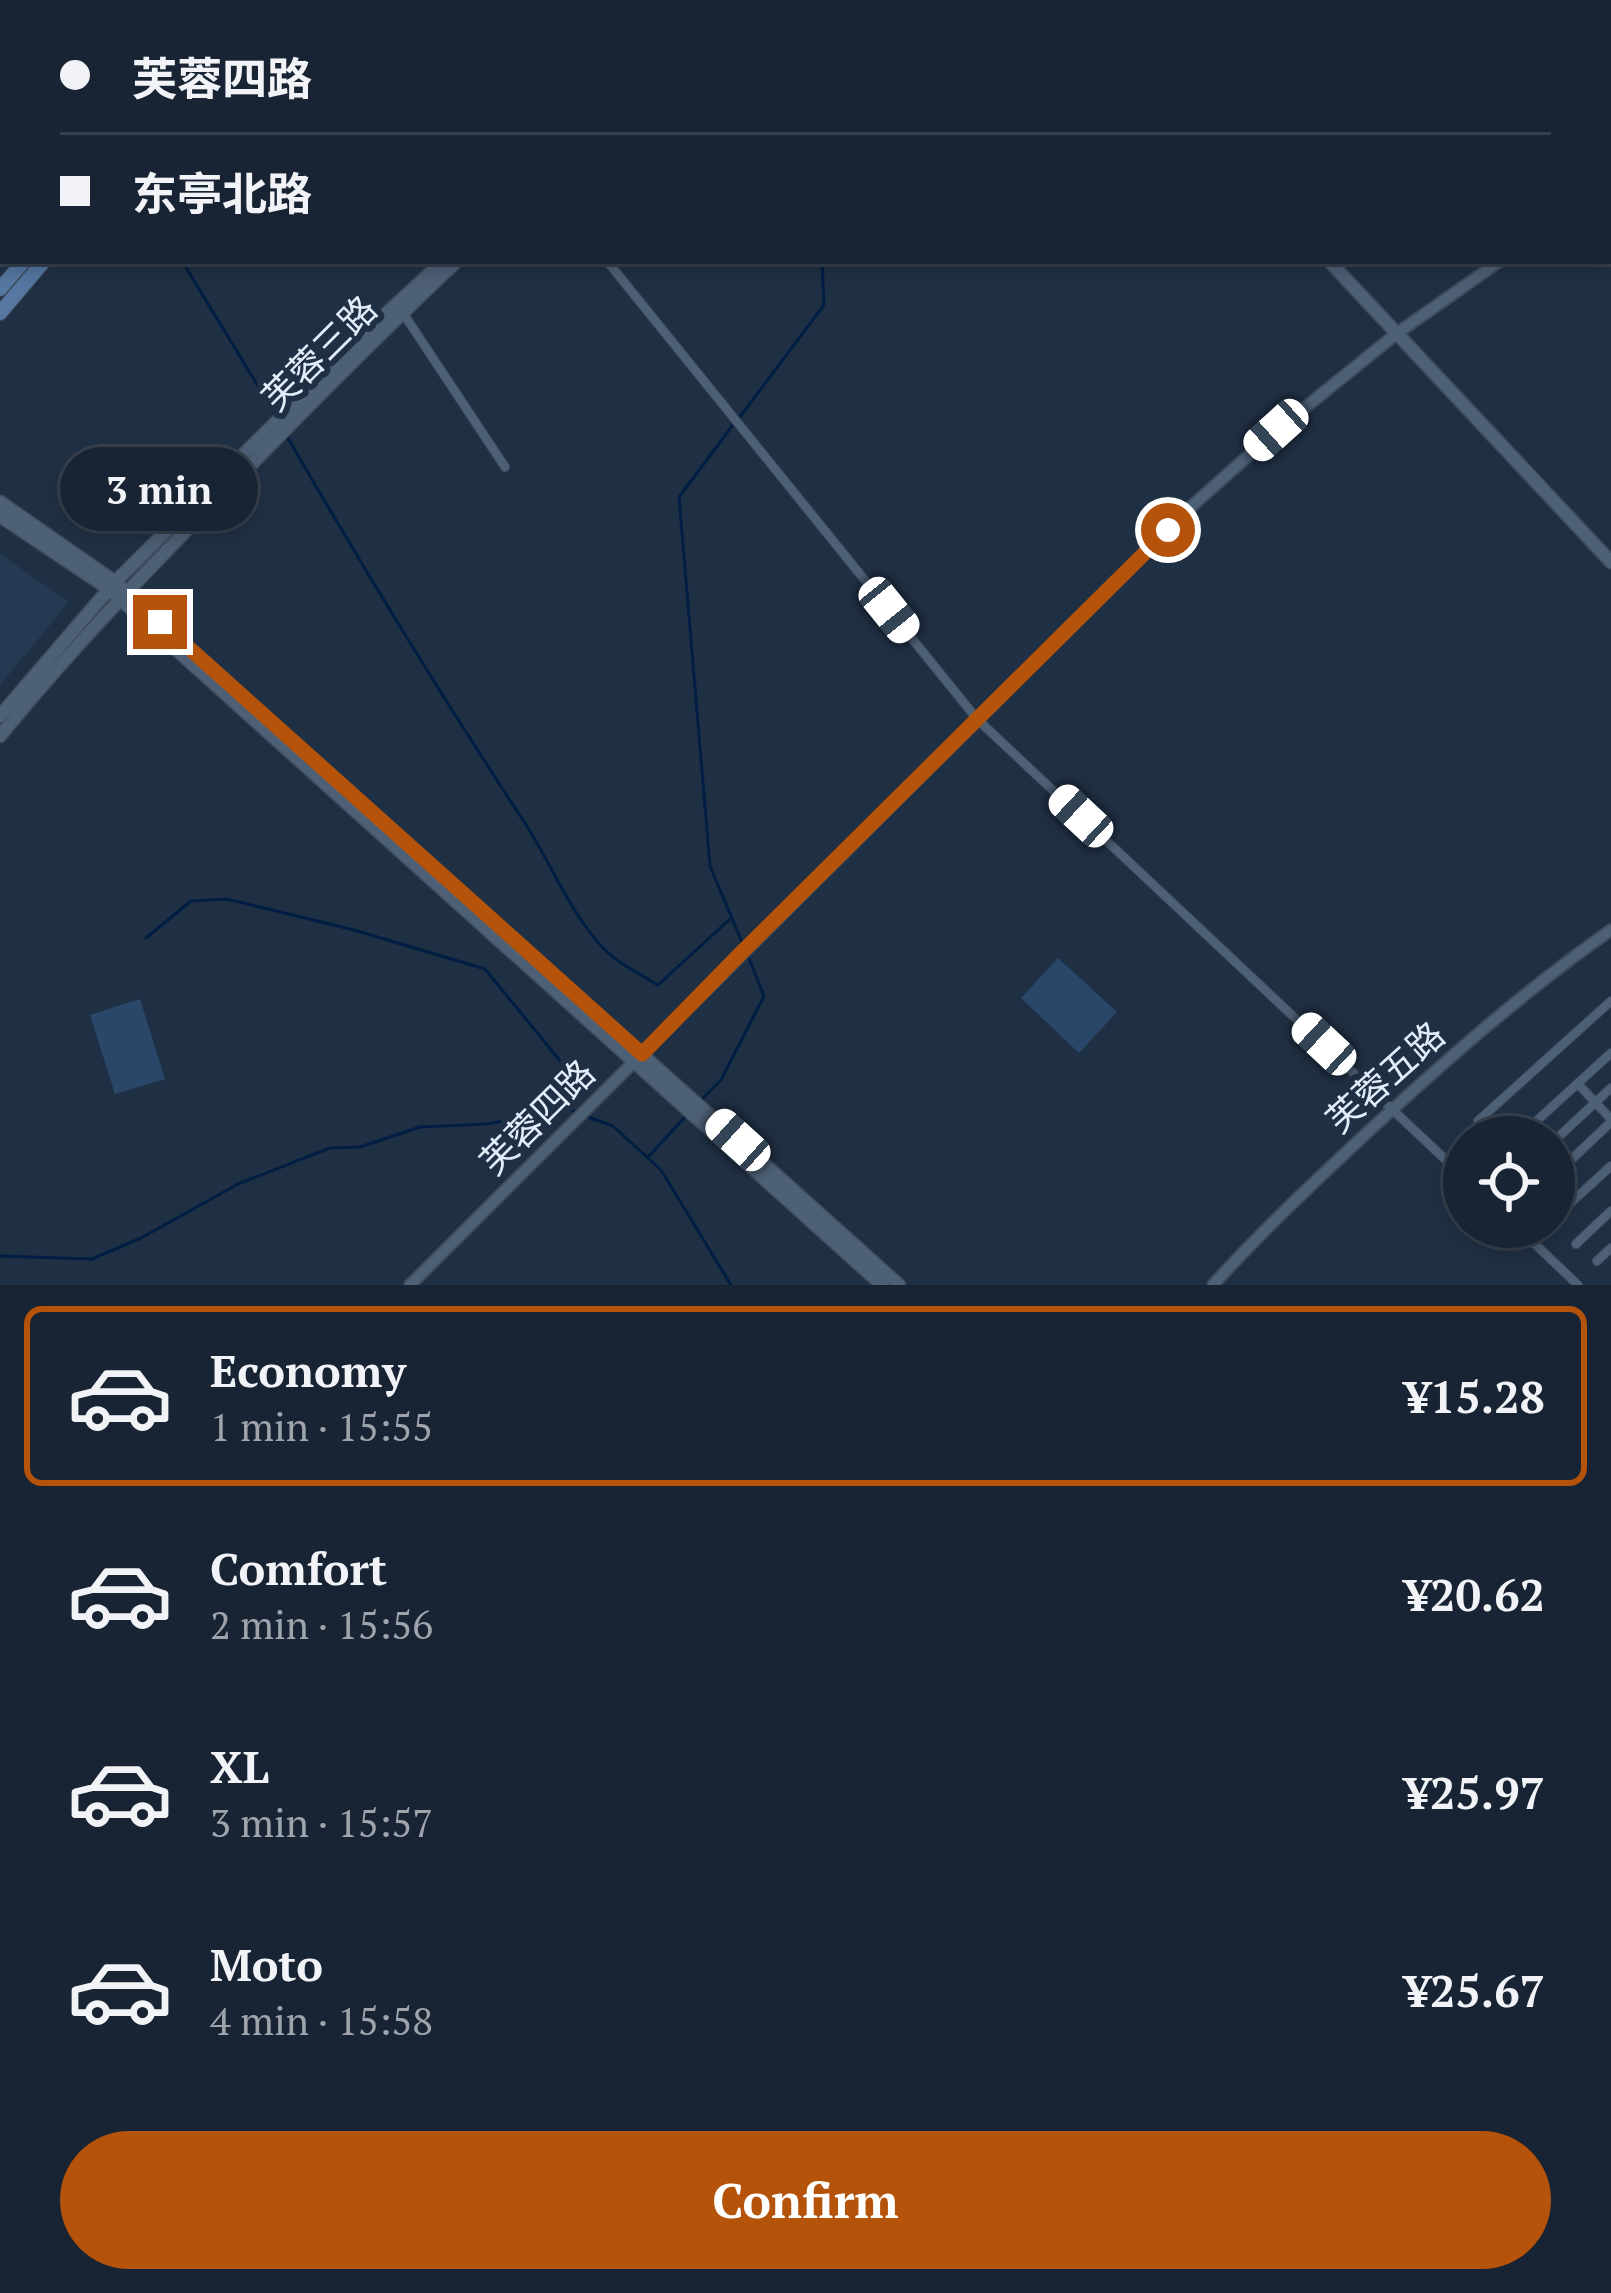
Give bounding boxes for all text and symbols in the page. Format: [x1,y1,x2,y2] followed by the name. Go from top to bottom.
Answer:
[132,48,312,108] text: 芙蓉四路
[132,163,312,223] text: 东亭北路
[251,285,386,420] street label: 芙蓉三路
[1237,393,1315,467] car
[61,448,259,532] callout: 3 min
[106,463,212,515] text: 3 min
[1141,503,1195,557] route start
[852,571,926,649] car
[133,595,187,649] route end
[1042,778,1120,854] car
[1285,1006,1363,1082] car
[1315,1011,1454,1142] street label: 芙蓉五路
[469,1049,604,1184] street label: 芙蓉四路
[699,1103,777,1177] car
[1443,1116,1575,1248] map controls
[1443,1116,1575,1248] button: locate
[210,1340,406,1400] text: Economy
[66,1342,174,1450] icon: car
[1405,1366,1545,1426] text: ¥15.28
[210,1400,433,1452] text: 1 min · 15:55
[210,1538,387,1598] text: Comfort
[66,1540,174,1648] icon: car
[1405,1564,1545,1624] text: ¥20.62
[210,1598,433,1650] text: 2 min · 15:56
[210,1736,269,1796] text: XL
[66,1738,174,1846] icon: car
[1405,1762,1545,1822] text: ¥25.97
[210,1796,433,1848] text: 3 min · 15:57
[210,1934,323,1994] text: Moto
[66,1936,174,2044] icon: car
[1405,1960,1545,2020] text: ¥25.67
[210,1994,433,2046] text: 4 min · 15:58
[60,2131,1551,2269] button: Confirm

